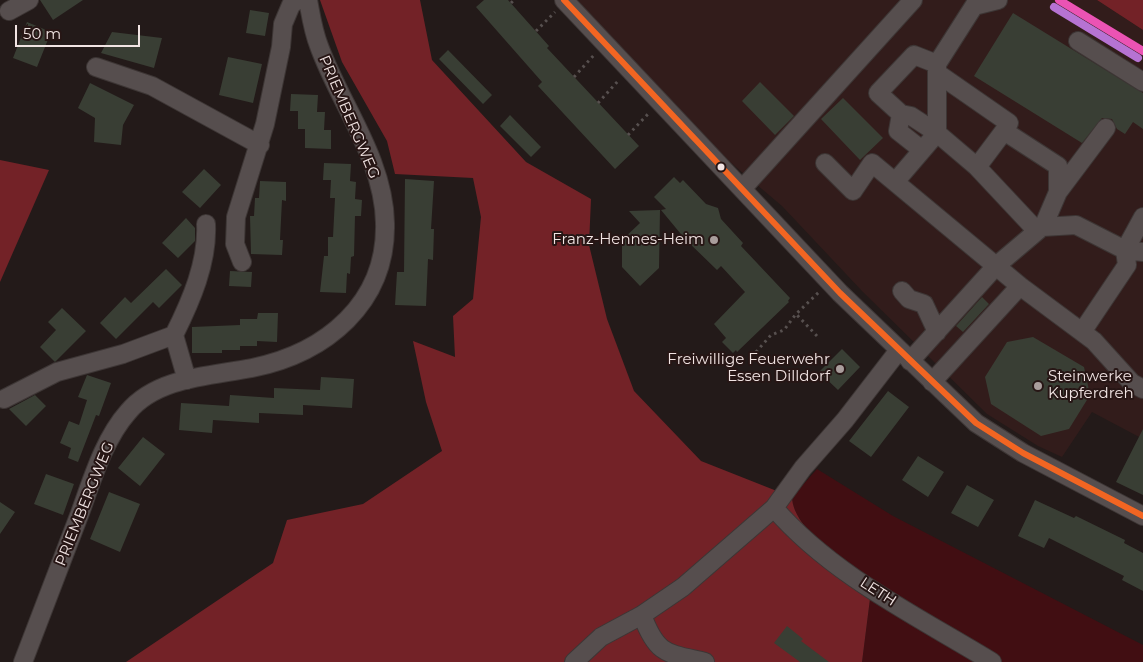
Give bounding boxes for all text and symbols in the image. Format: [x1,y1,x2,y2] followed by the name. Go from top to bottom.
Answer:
[18,15,142,47] scale bar
[23,24,61,43] text: 50 m
[315,53,383,181] street label: PRIEMBERGWEG
[716,162,726,172] unlabelled marker
[552,231,704,249] place label: Franz-Hennes-Heim
[708,234,720,246] marker: Franz-Hennes-Heim
[667,351,830,386] place label: Freiwillige Feuerwehr Essen Dilldorf
[834,363,846,375] marker: Freiwillige Feuerwehr Essen Dilldorf
[1048,368,1134,403] place label: Steinwerke Kupferdreh
[1032,380,1044,392] marker: Steinwerke Kupferdreh
[52,439,118,569] street label: PRIEMBERGWEG
[856,574,900,610] street label: LETH

